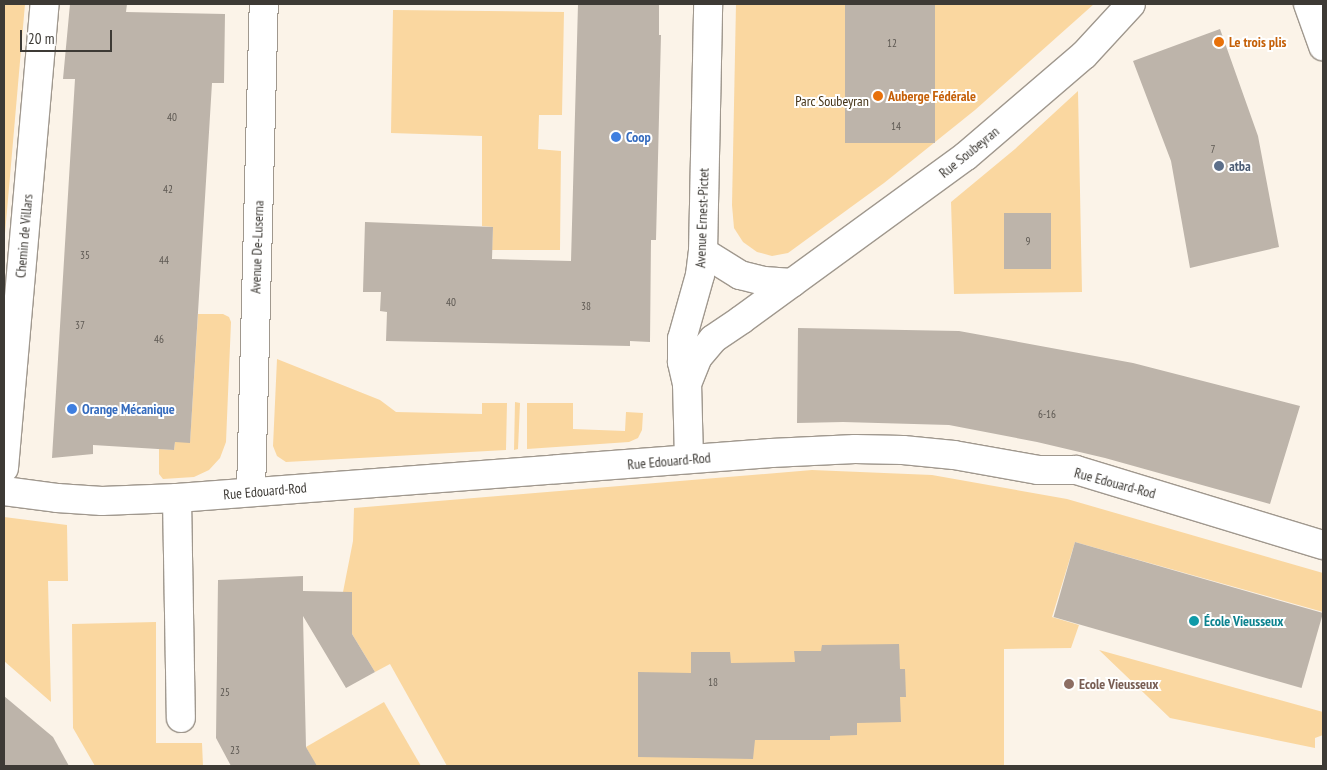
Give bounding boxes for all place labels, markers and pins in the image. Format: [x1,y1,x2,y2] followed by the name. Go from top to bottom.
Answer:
[1229,34,1286,50] place label: Le trois plis
[1213,36,1225,48] marker: Le trois plis
[888,88,976,104] place label: Auberge Fédérale
[872,90,884,102] marker: Auberge Fédérale
[626,129,651,145] place label: Coop
[610,131,622,143] marker: Coop
[1229,158,1251,174] place label: atba
[1213,160,1225,172] marker: atba
[82,401,175,417] place label: Orange Mécanique
[66,403,78,415] marker: Orange Mécanique
[1204,613,1284,629] place label: École Vieusseux
[1188,615,1200,627] marker: École Vieusseux
[1079,676,1159,692] place label: Ecole Vieusseux
[1063,678,1075,690] marker: Ecole Vieusseux

